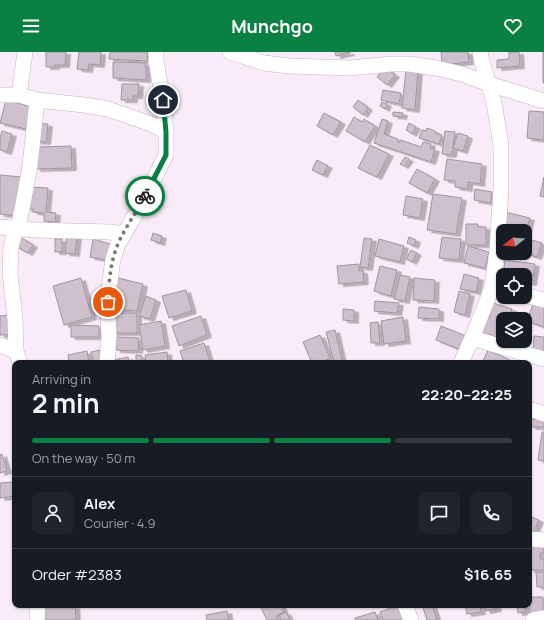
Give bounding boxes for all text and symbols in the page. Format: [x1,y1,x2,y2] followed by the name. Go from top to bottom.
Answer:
[231,14,313,38] text: Munchgo
[20,15,42,37] icon: menu
[502,15,524,37] icon: heart
[146,83,180,117] pin
[152,89,174,111] icon: home
[125,176,165,216] courier
[134,185,156,207] icon: bike
[496,224,532,260] north arrow
[496,224,532,348] map controls
[496,268,532,304] button: locate
[91,285,125,319] pin
[97,291,119,313] icon: bag
[496,312,532,348] button: layers
[32,370,91,388] text: Arriving in
[421,384,512,405] text: 22:20–22:25
[32,385,100,421] text: 2 min
[32,449,135,467] text: On the way · 50 m
[32,492,74,534] button: person
[418,492,460,534] button: chat
[470,492,512,534] button: phone
[84,493,115,514] text: Alex
[84,514,156,532] text: Courier · 4.9
[32,564,122,585] text: Order #2383
[464,564,512,585] text: $16.65

